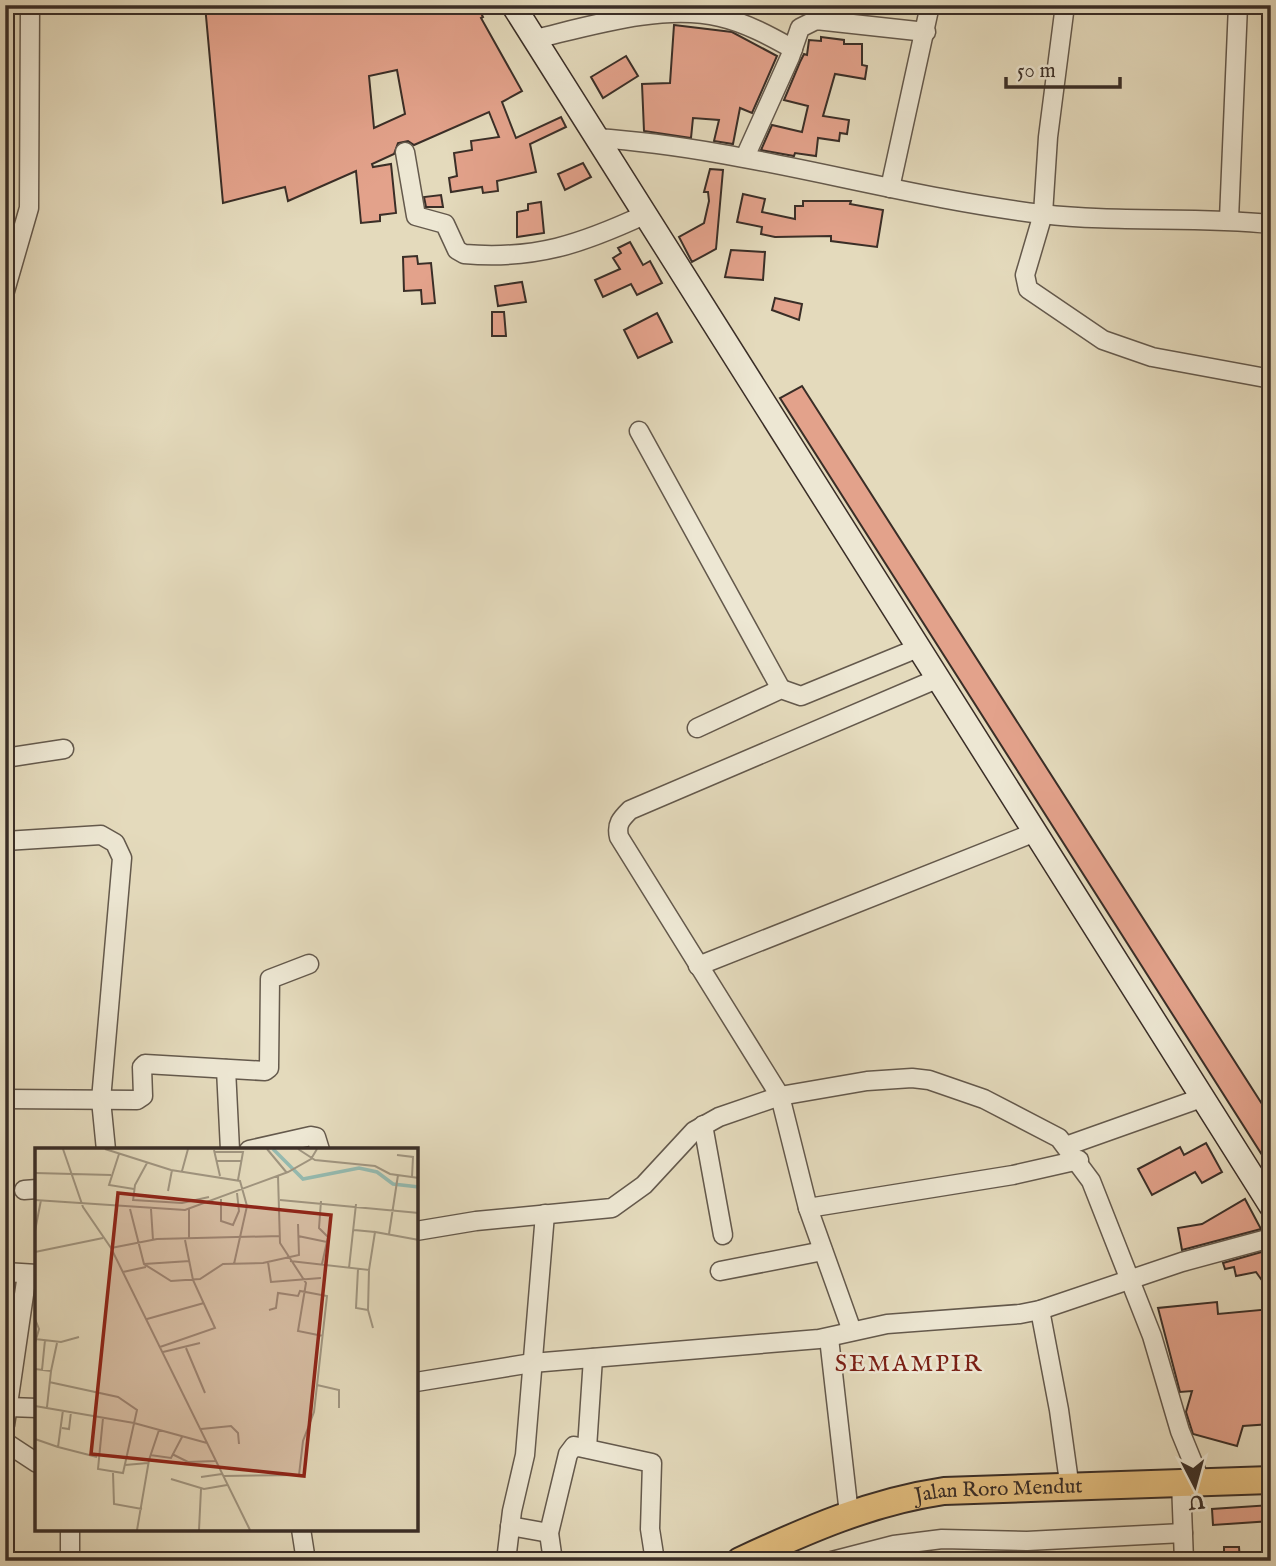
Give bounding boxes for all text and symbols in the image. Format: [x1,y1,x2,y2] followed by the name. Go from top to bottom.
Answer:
[1006,46,1120,90] scale bar
[1017,58,1056,85] text: 50 m
[35,1148,418,1531] inset map
[835,1349,983,1380] district label: SEMAMPIR
[1160,1450,1230,1520] north arrow
[910,1473,1083,1510] street label: Jalan Roro Mendut
[1186,1488,1207,1514] text: U

